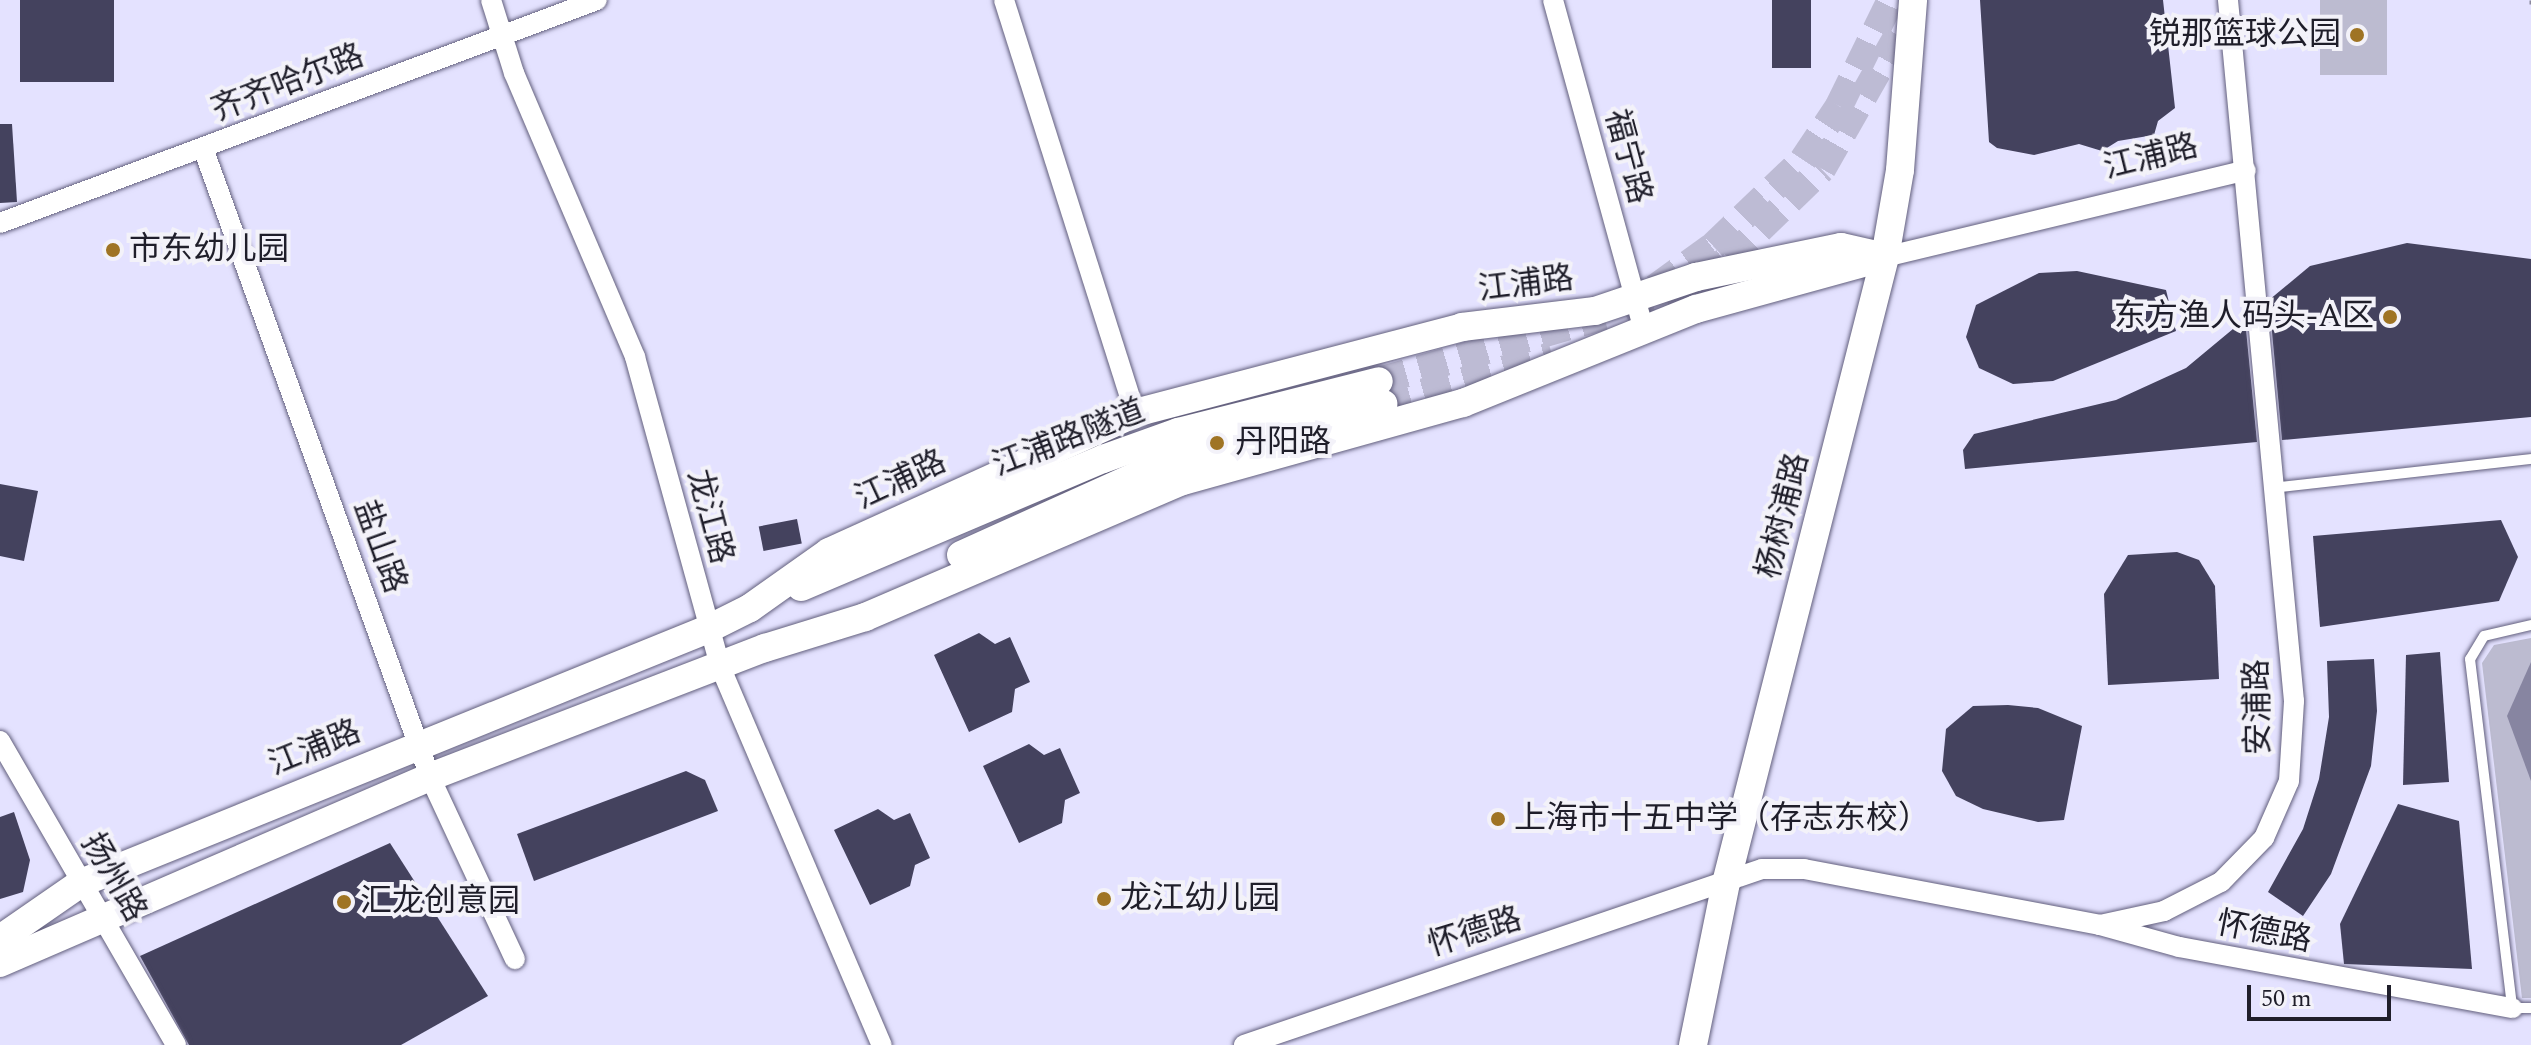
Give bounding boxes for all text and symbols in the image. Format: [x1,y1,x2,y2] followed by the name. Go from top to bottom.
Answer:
[2149,16,2341,54] place label: 锐那篮球公园
[2348,26,2366,44] marker: 锐那篮球公园
[206,37,370,131] street label: 齐齐哈尔路
[1596,106,1658,208] street label: 福宁路
[2100,128,2202,188] street label: 江浦路
[129,231,289,269] place label: 市东幼儿园
[104,241,122,259] marker: 市东幼儿园
[1476,260,1576,310] street label: 江浦路
[2115,298,2374,336] place label: 东方渔人码头-A区
[2381,308,2399,326] marker: 东方渔人码头-A区
[987,392,1151,486] street label: 江浦路隧道
[1235,424,1331,462] place label: 丹阳路
[1206,432,1228,454] marker: 丹阳路
[849,443,953,519] street label: 江浦路
[1750,449,1818,583] street label: 杨树浦路
[678,466,740,568] street label: 龙江路
[345,495,413,599] street label: 盐山路
[2239,659,2279,755] street label: 安浦路
[263,713,367,785] street label: 江浦路
[1514,800,1930,838] place label: 上海市十五中学（存志东校）
[1489,810,1507,828] marker: 上海市十五中学（存志东校）
[72,827,154,929] street label: 扬州路
[1120,880,1280,918] place label: 龙江幼儿园
[360,883,520,921] place label: 汇龙创意园
[1095,890,1113,908] marker: 龙江幼儿园
[335,893,353,911] marker: 汇龙创意园
[1423,901,1527,965] street label: 怀德路
[2213,905,2315,961] street label: 怀德路
[2251,969,2395,1019] scale bar
[2261,981,2312,1017] text: 50 m

